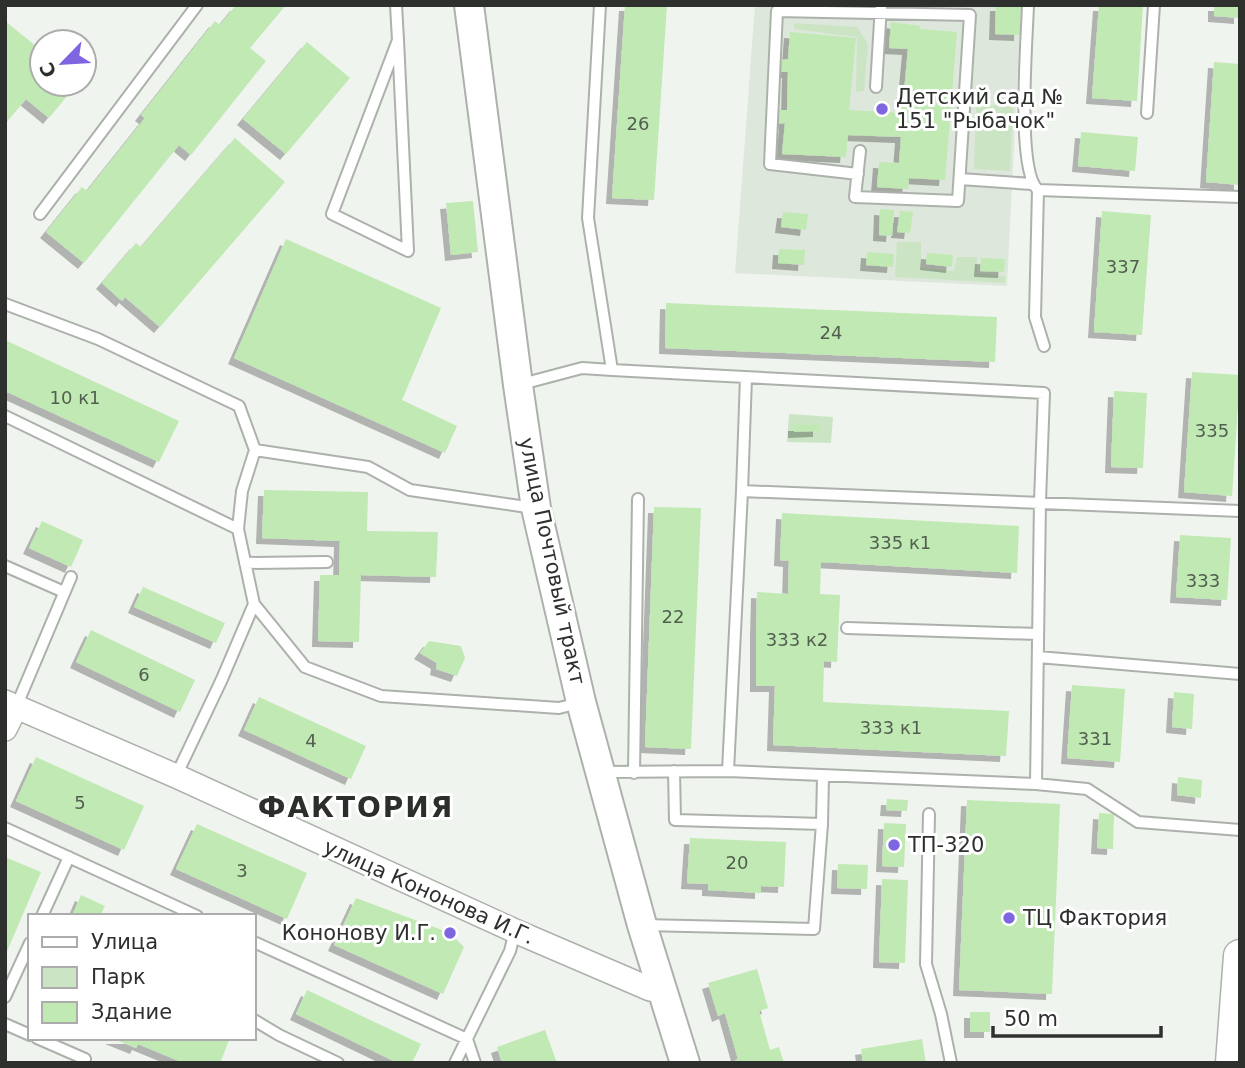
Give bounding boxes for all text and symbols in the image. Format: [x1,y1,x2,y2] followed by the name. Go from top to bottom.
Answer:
[28,28,98,98] north arrow
[35,59,61,81] text: С
[896,85,1063,133] place label: Детский сад № 151 "Рыбачок"
[874,101,890,117] marker: Детский сад № 151 "Рыбачок"
[627,113,649,134] house number: 26
[1106,256,1140,277] house number: 337
[820,322,842,343] house number: 24
[50,387,100,408] house number: 10 к1
[1195,420,1229,441] house number: 335
[514,435,590,687] street label: улица Почтовый тракт
[869,532,931,553] house number: 335 к1
[1186,570,1220,591] house number: 333
[662,606,684,627] house number: 22
[766,629,828,650] house number: 333 к2
[138,664,150,685] house number: 6
[860,717,922,738] house number: 333 к1
[1078,728,1112,749] house number: 331
[305,730,317,751] house number: 4
[258,791,454,824] district label: ФАКТОРИЯ
[74,792,86,813] house number: 5
[907,833,984,857] place label: ТП-320
[320,835,538,949] street label: улица Кононова И.Г.
[886,837,902,853] marker: ТП-320
[726,852,748,873] house number: 20
[236,860,248,881] house number: 3
[1022,906,1167,930] place label: ТЦ Фактория
[1001,910,1017,926] marker: ТЦ Фактория
[28,914,256,1040] legend
[282,921,436,945] place label: Кононову И.Г.
[442,925,458,941] marker: Кононову И.Г.
[91,930,158,954] text: Улица
[91,965,146,989] text: Парк
[993,995,1161,1038] scale bar
[91,1000,172,1024] text: Здание
[1004,1007,1058,1031] text: 50 m

